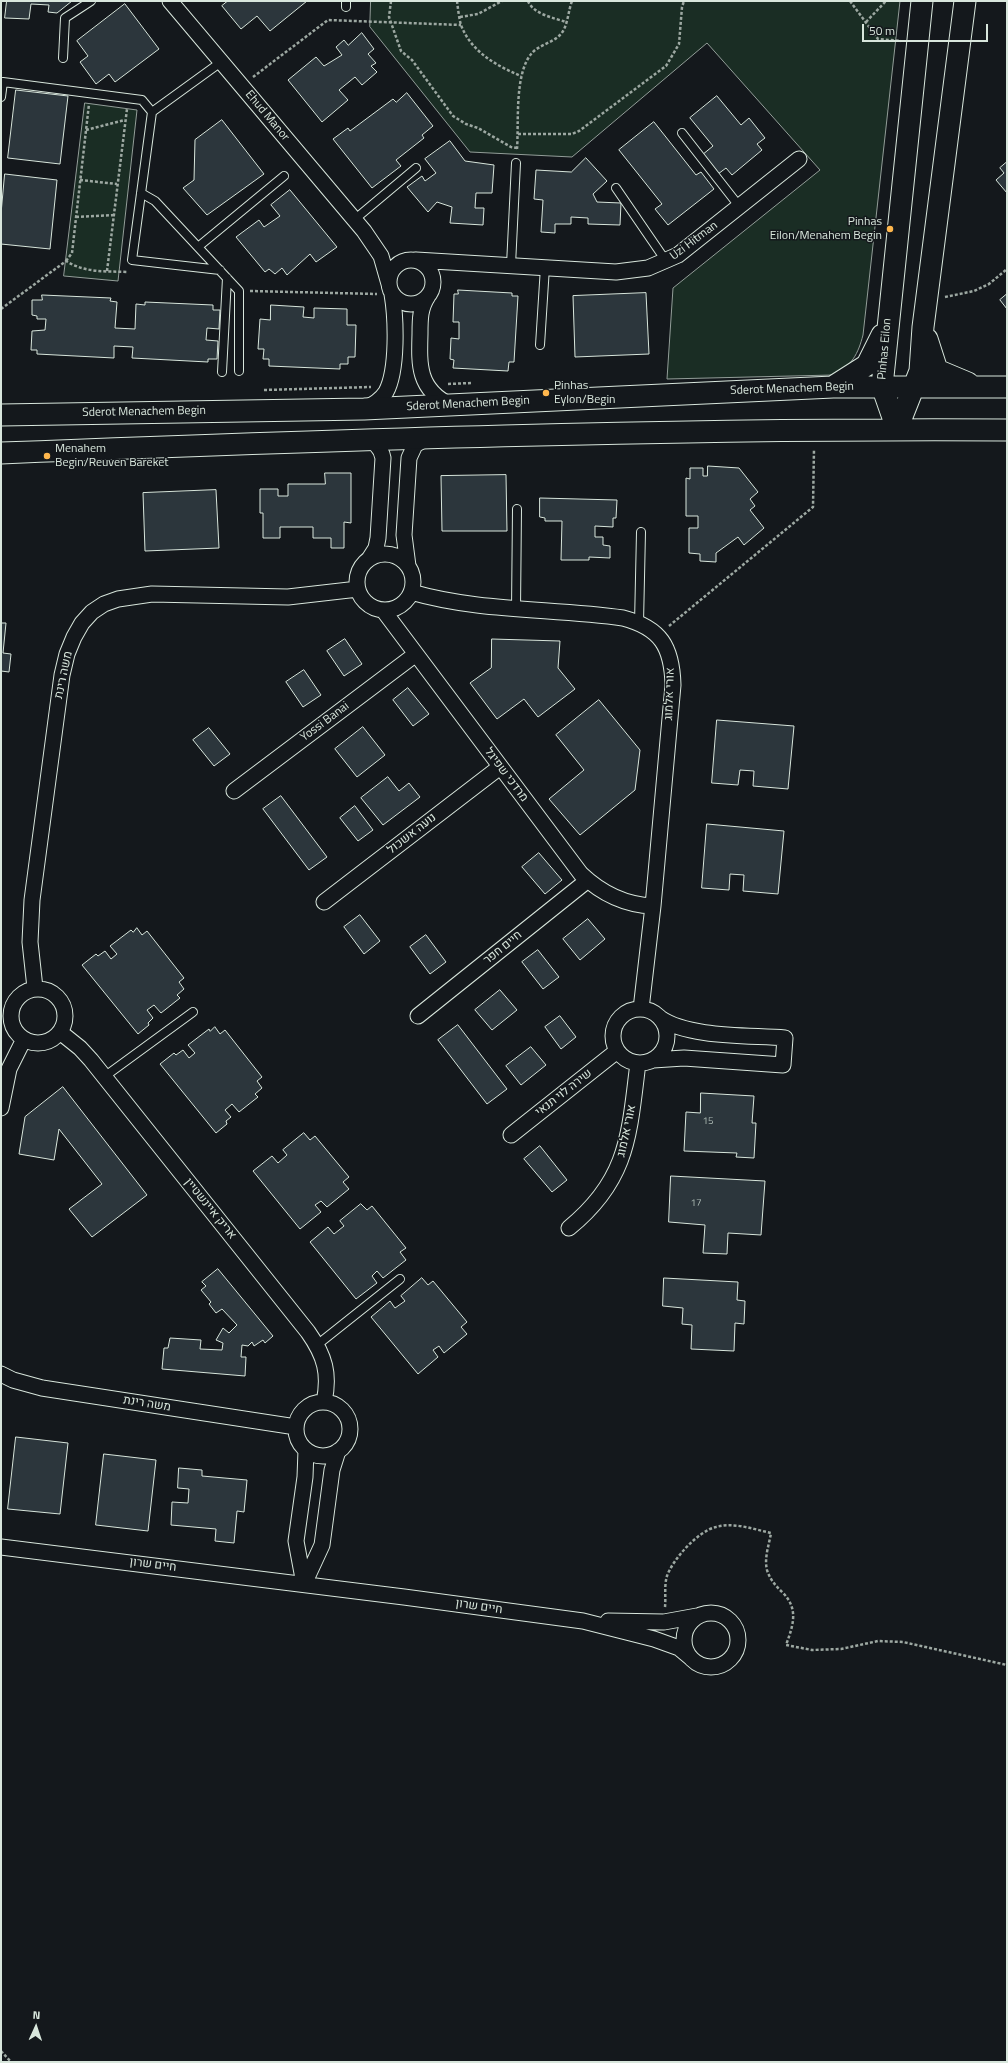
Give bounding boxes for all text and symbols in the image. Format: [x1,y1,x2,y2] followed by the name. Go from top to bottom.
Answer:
[864,16,990,42] scale bar
[869,21,895,40] text: 50 m
[242,88,292,144] street label: Ehud Manor
[770,215,882,243] place label: Pinhas Eilon/Menahem Begin
[667,218,721,264] street label: Uzi Hitman
[885,224,895,234] marker: Pinhas Eilon/Menahem Begin
[875,318,895,380] street label: Pinhas Eilon
[554,379,615,407] place label: Pinhas Eylon/Begin
[730,380,854,398] street label: Sderot Menachem Begin
[541,388,551,398] marker: Pinhas Eylon/Begin
[406,394,530,414] street label: Sderot Menachem Begin
[82,404,206,420] street label: Sderot Menachem Begin
[55,442,168,470] place label: Menahem Begin/Reuven Bareket
[42,451,52,461] marker: Menahem Begin/Reuven Bareket
[52,650,76,700] street label: משה רינת
[662,667,678,721] street label: אורי אלמוג
[298,699,352,745] street label: Yossi Banai
[481,745,531,805] street label: מרדכי שפיגל
[385,811,439,857] street label: נועה אשכול
[481,928,525,968] street label: חיים חפר
[533,1066,595,1120] street label: שירה לוי תנאי
[614,1104,640,1158] street label: אורי אלמוג
[702,1116,714,1128] house number: 15
[181,1176,239,1242] street label: אריק איינשטיין
[690,1198,702,1210] house number: 17
[122,1393,172,1415] street label: משה רינת
[129,1555,177,1575] street label: חיים שרון
[455,1597,503,1617] street label: חיים שרון
[16,2007,56,2047] north arrow
[32,2007,41,2023] text: N

